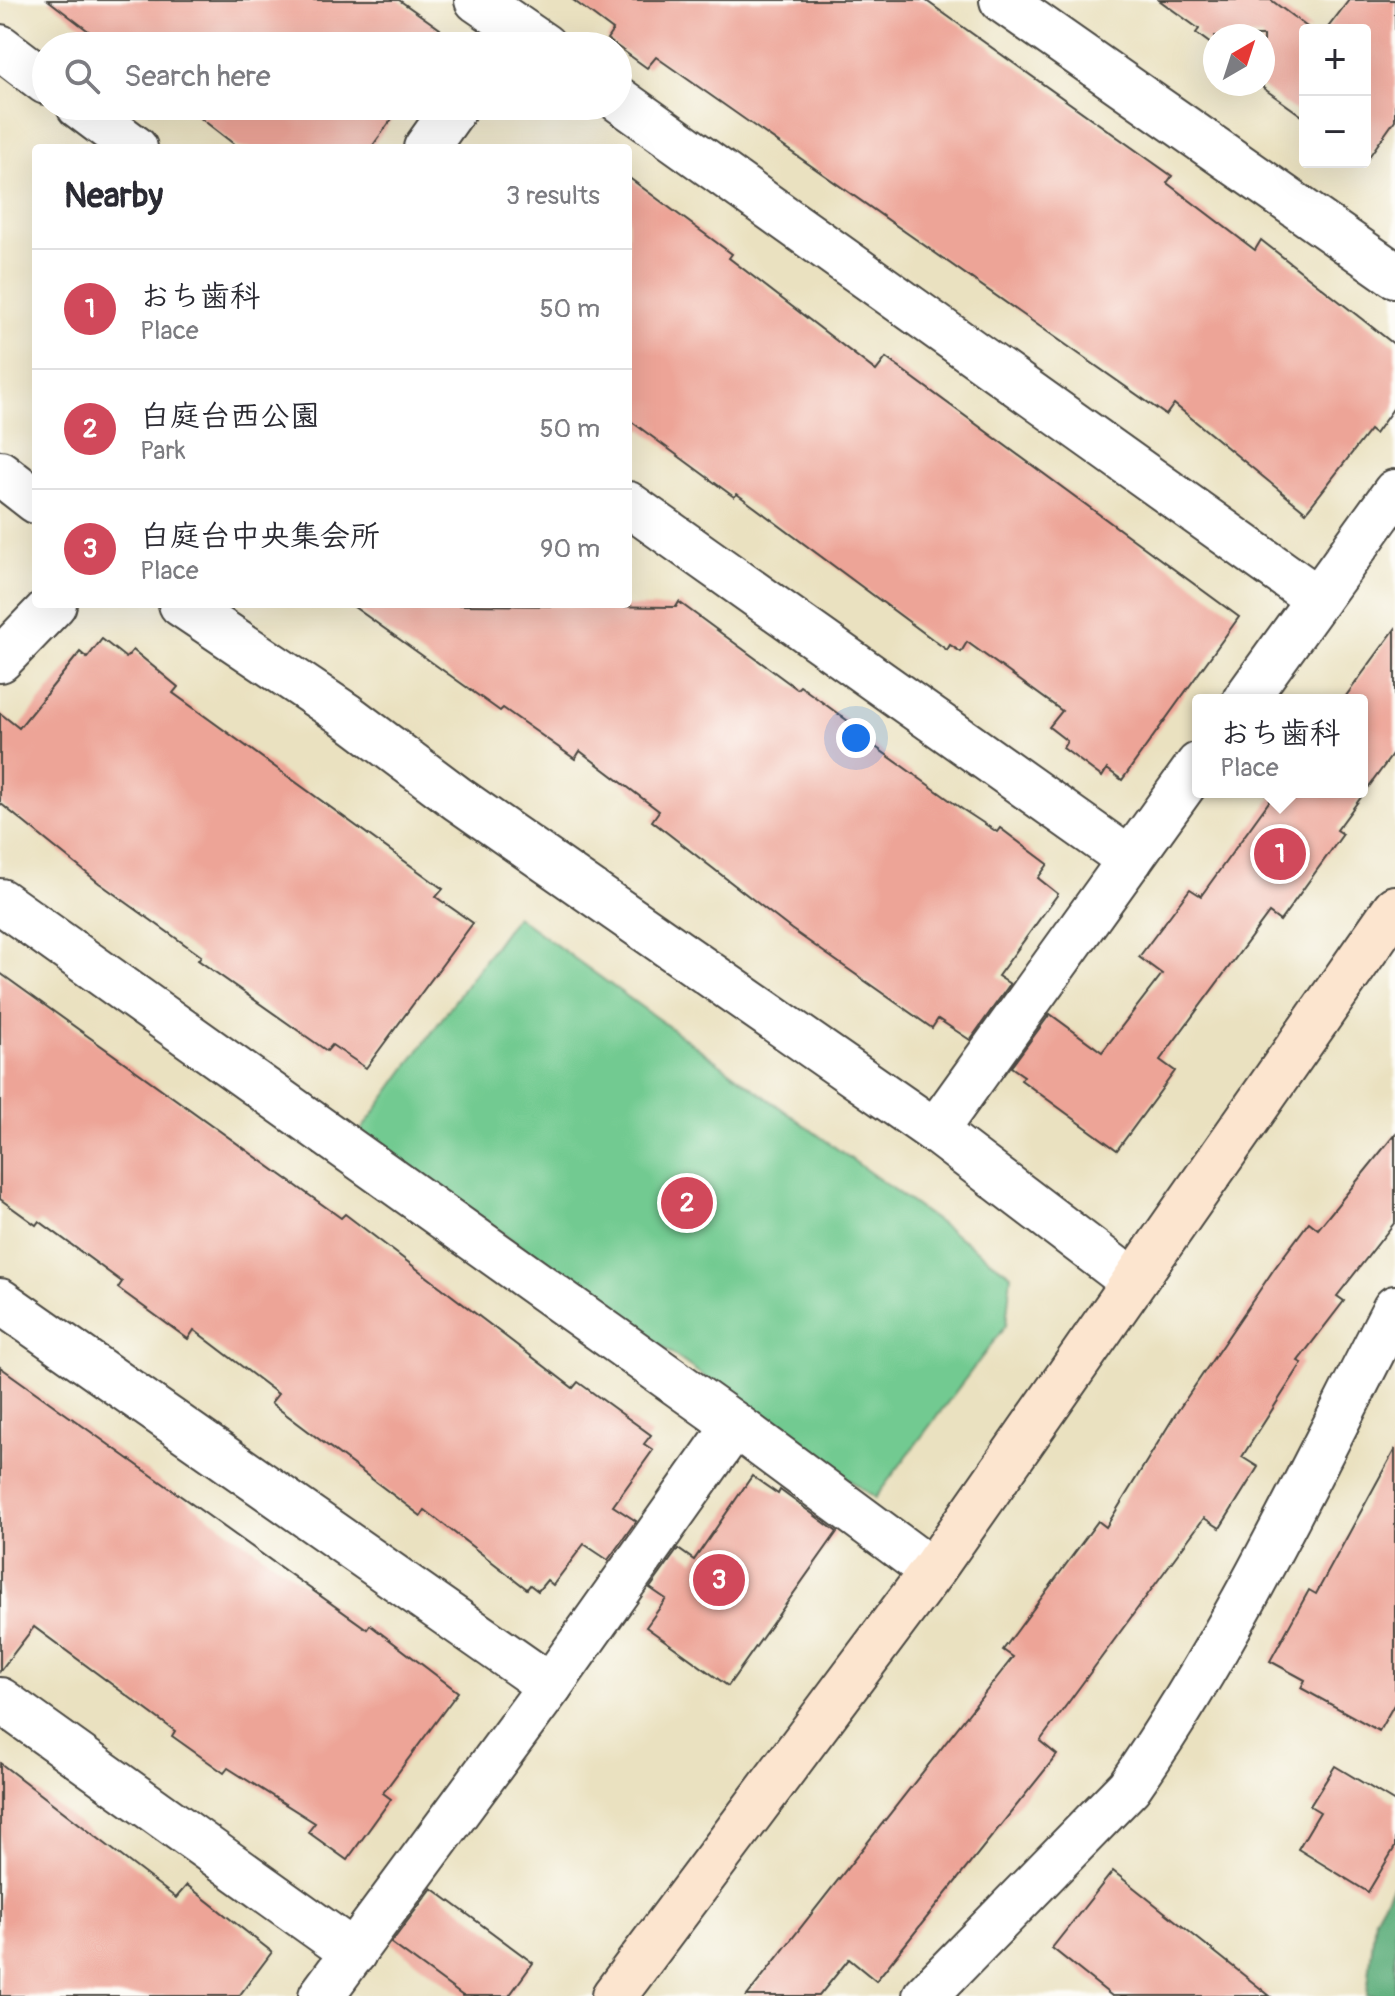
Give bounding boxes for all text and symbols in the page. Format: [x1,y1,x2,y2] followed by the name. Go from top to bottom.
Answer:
[1203,24,1275,96] north arrow
[1299,24,1371,168] map controls
[1299,24,1371,96] button: +
[32,32,632,120] search box
[60,54,104,98] icon: search
[124,58,271,95] text: Search here
[1299,96,1371,168] button: −
[64,175,163,218] text: Nearby
[506,180,600,212] text: 3 results
[140,278,260,315] text: おち歯科
[85,293,95,325] text: 1
[539,293,600,325] text: 50 m
[140,315,199,347] text: Place
[140,398,320,435] text: 白庭台西公園
[83,413,97,445] text: 2
[539,413,600,445] text: 50 m
[140,435,186,467] text: Park
[140,518,380,555] text: 白庭台中央集会所
[83,533,97,565] text: 3
[540,533,600,565] text: 90 m
[140,555,199,587] text: Place
[1192,694,1368,798] popup
[1220,715,1340,752] text: おち歯科
[836,718,876,758] your location
[1220,752,1279,784] text: Place
[1254,824,1306,884] pin: 1
[661,1173,713,1233] pin: 2
[693,1550,745,1610] pin: 3

